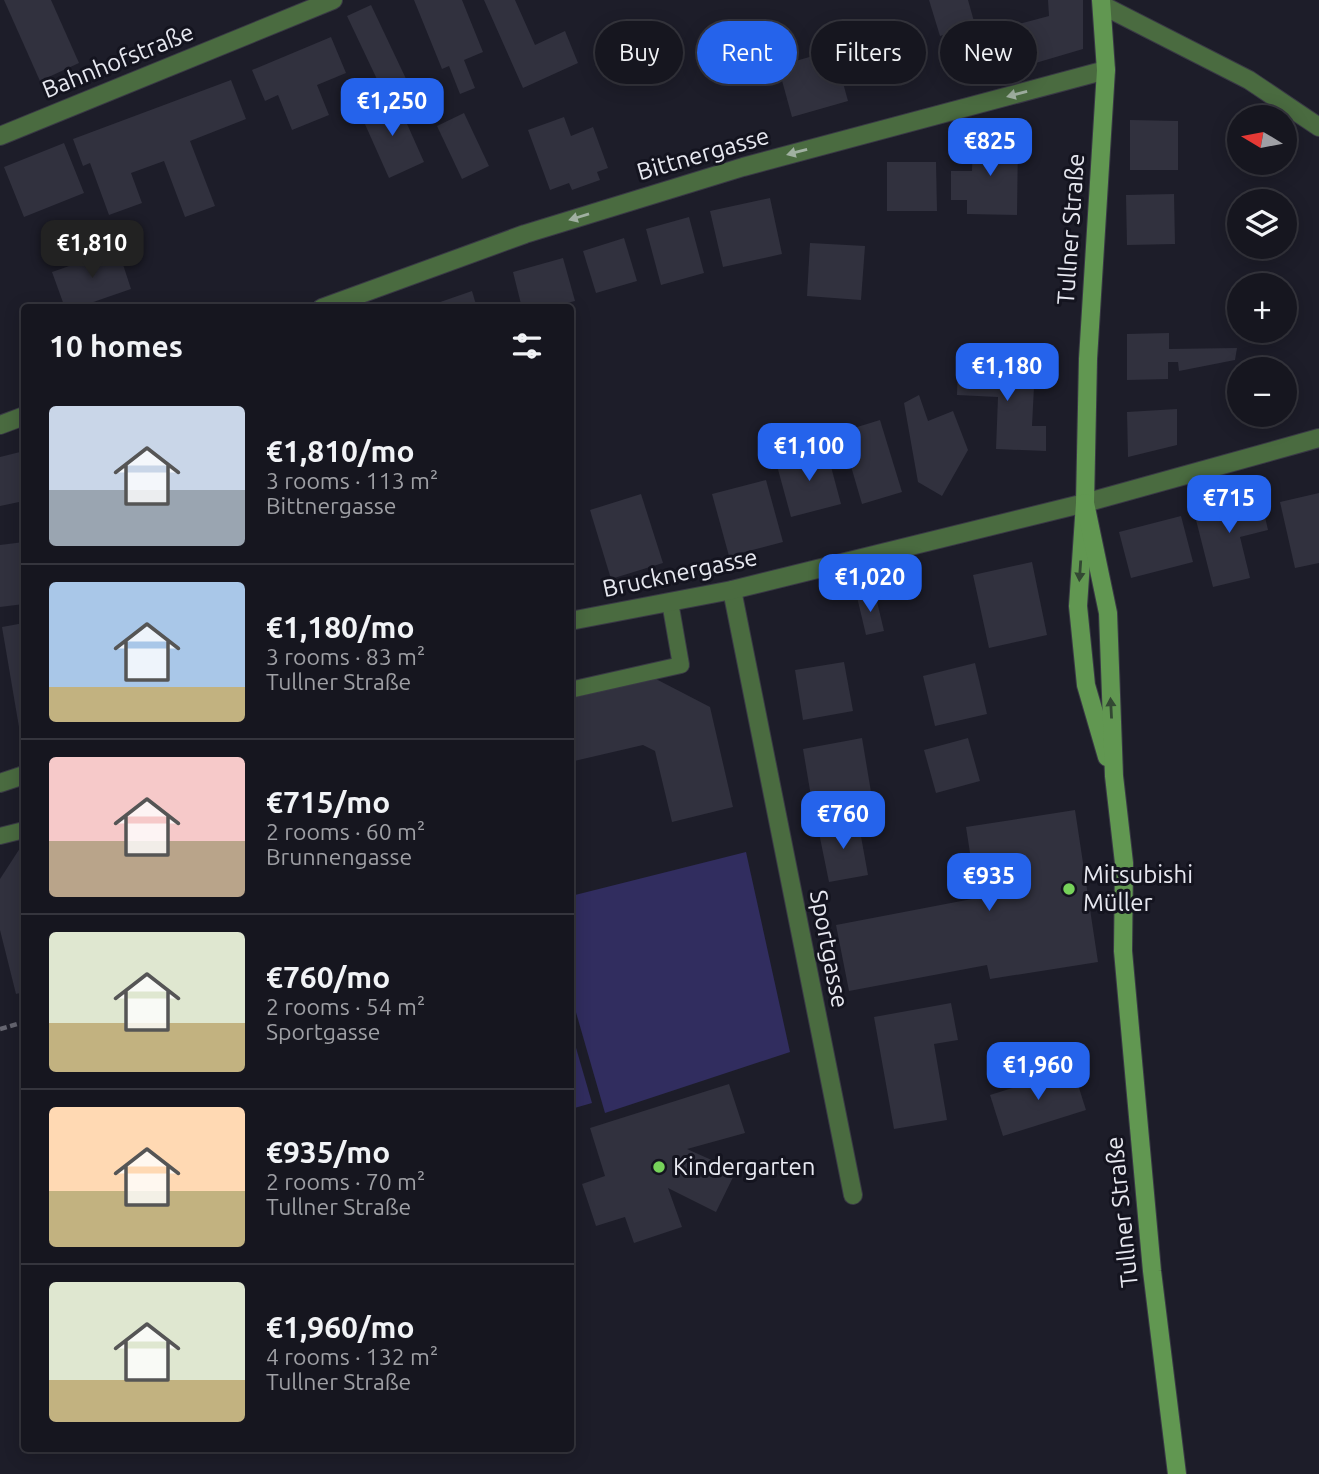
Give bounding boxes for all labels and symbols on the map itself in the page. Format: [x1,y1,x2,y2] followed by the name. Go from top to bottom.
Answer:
[38,18,197,103] street label: Bahnhofstraße
[335,78,449,138] pin: €1,250
[1005,89,1027,100] one-way arrow
[1227,105,1297,175] north arrow
[949,118,1031,178] pin: €825
[634,122,772,185] street label: Bittnergasse
[786,147,808,158] one-way arrow
[1052,152,1089,306] street label: Tullner Straße
[568,213,589,223] one-way arrow
[35,220,149,280] pin: €1,810
[950,344,1064,403] pin: €1,180
[752,424,866,483] pin: €1,100
[1188,476,1270,535] pin: €715
[600,543,760,602] street label: Brucknergasse
[813,554,927,614] pin: €1,020
[1074,560,1085,582] one-way arrow
[1105,697,1116,719] one-way arrow
[802,792,884,851] pin: €760
[948,853,1030,913] pin: €935
[1083,861,1193,916] place label: Mitsubishi Müller
[1061,881,1077,897] marker: Mitsubishi Müller
[805,888,854,1010] street label: Sportgasse
[981,1042,1095,1102] pin: €1,960
[1100,1135,1143,1289] street label: Tullner Straße
[673,1153,816,1180] place label: Kindergarten
[651,1159,667,1175] marker: Kindergarten

